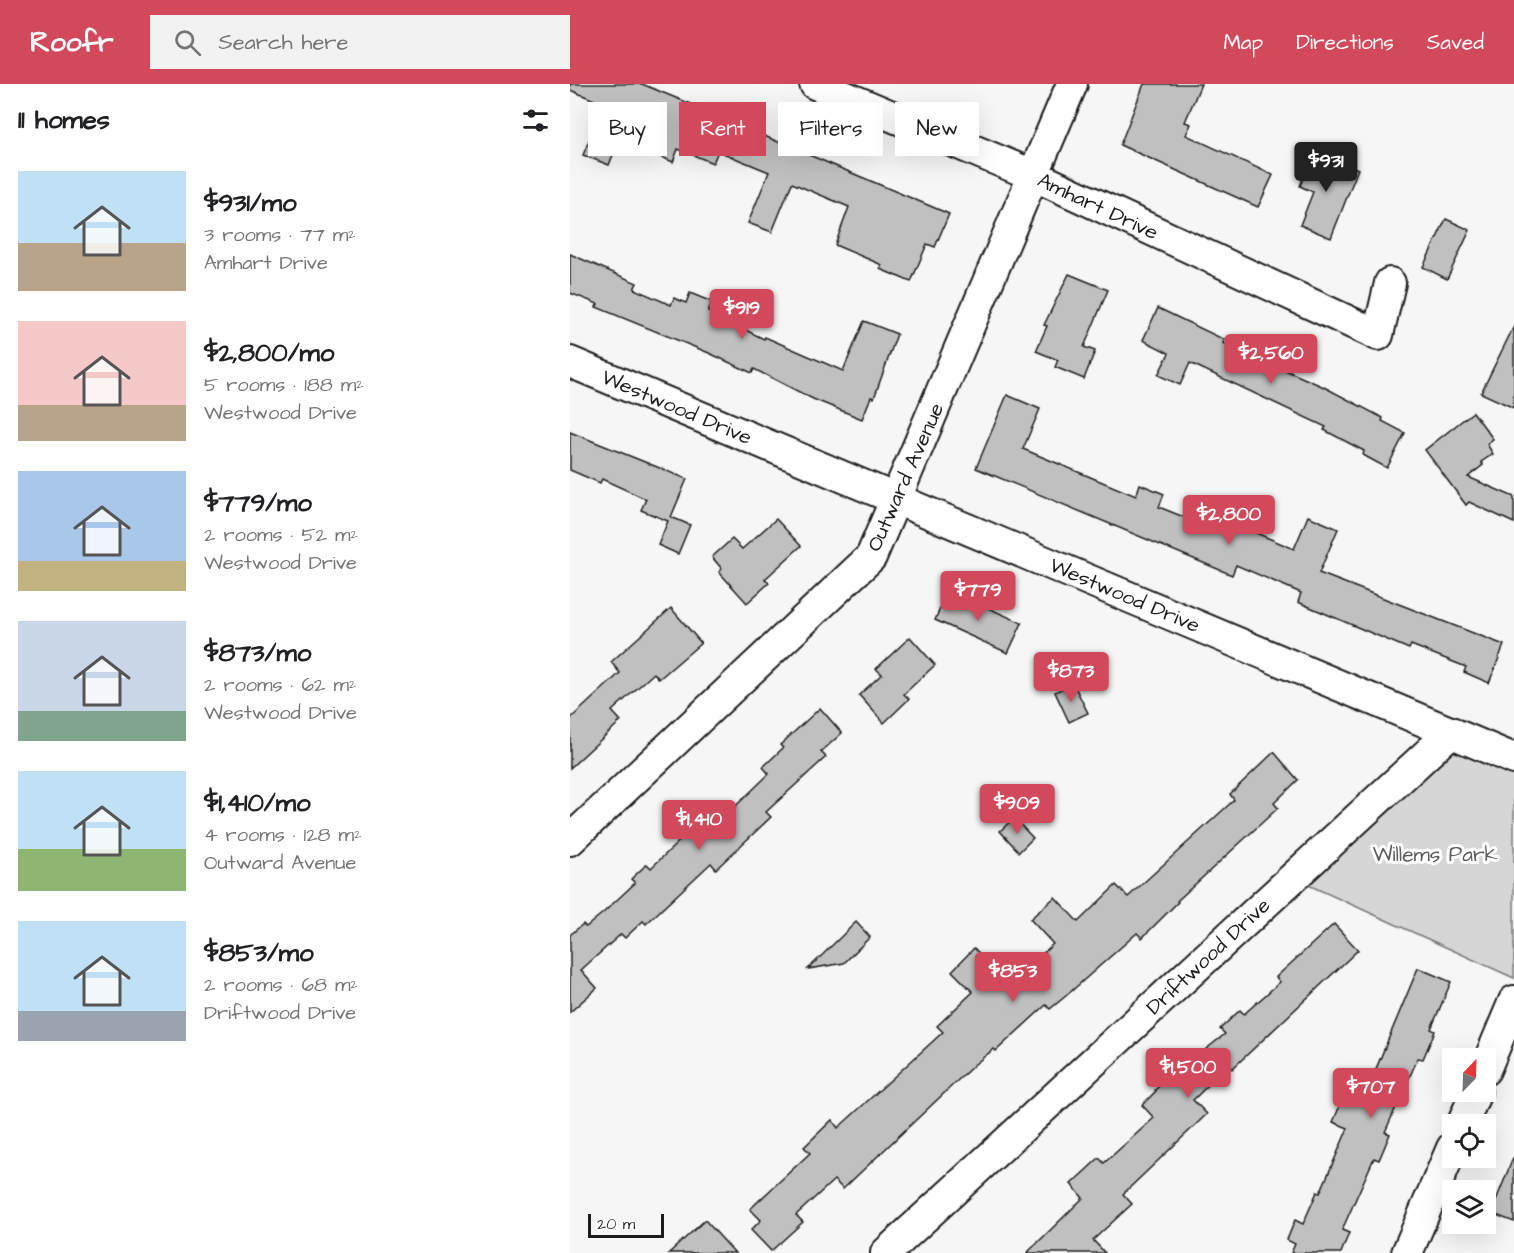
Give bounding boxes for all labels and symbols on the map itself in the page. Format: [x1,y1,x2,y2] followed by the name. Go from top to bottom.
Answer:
[1290,142,1362,193] pin: $931
[1033,166,1163,247] street label: Amhart Drive
[706,289,778,340] pin: $919
[1222,334,1320,385] pin: $2,560
[597,363,756,452] street label: Westwood Drive
[860,398,951,556] street label: Outward Avenue
[1180,495,1278,546] pin: $2,800
[1045,551,1204,640] street label: Westwood Drive
[942,571,1014,622] pin: $779
[1035,652,1107,703] pin: $873
[981,784,1053,835] pin: $909
[650,800,748,851] pin: $1,410
[1373,840,1497,869] park label: Willems Park
[1140,891,1277,1021] street label: Driftwood Drive
[977,952,1049,1003] pin: $853
[1139,1048,1237,1099] pin: $1,500
[1442,1048,1496,1102] north arrow
[1335,1068,1407,1119] pin: $707
[588,1211,664,1238] scale bar

